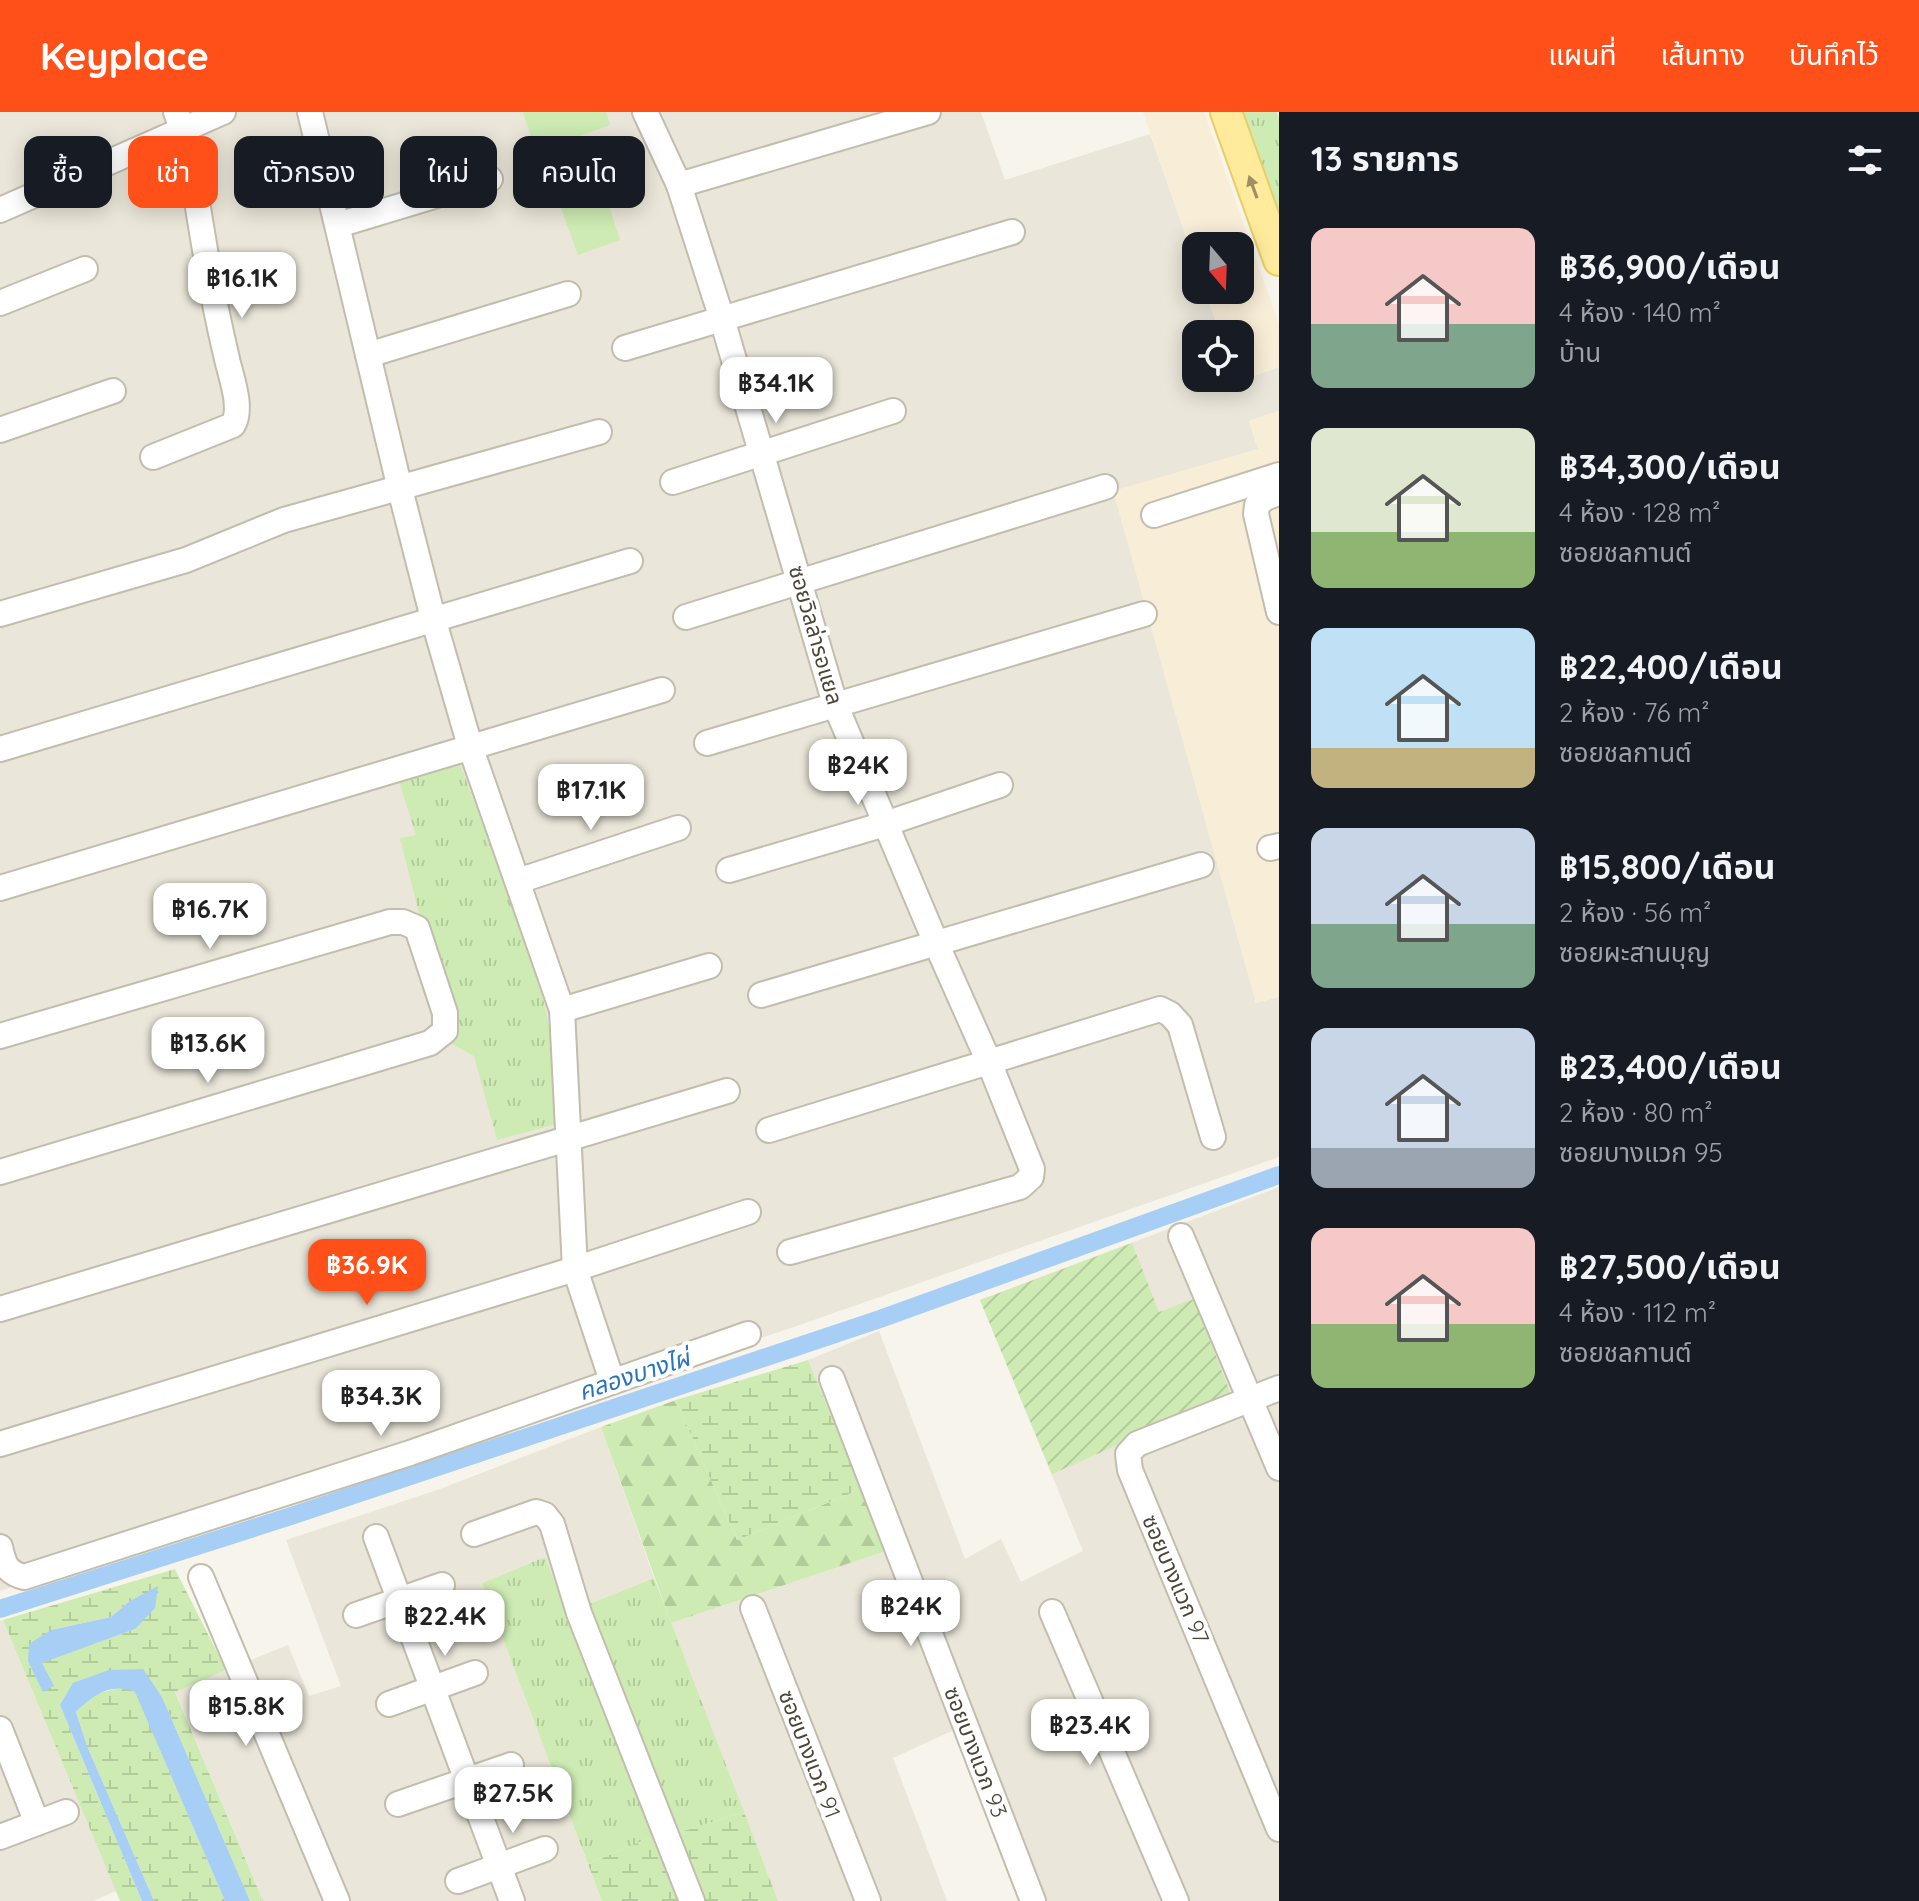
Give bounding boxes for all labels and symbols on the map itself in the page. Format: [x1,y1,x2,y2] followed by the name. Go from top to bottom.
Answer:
[1246,175,1259,199] one-way arrow
[1182,232,1254,304] north arrow
[177,252,307,320] pin: ฿16.1K
[711,357,841,425] pin: ฿34.1K
[783,562,849,708] street label: ซอยวิลล่ารอแยล
[811,739,905,807] pin: ฿24K
[526,764,656,832] pin: ฿17.1K
[145,883,275,951] pin: ฿16.7K
[143,1017,273,1085] pin: ฿13.6K
[302,1239,432,1307] pin: ฿36.9K
[574,1341,696,1406] water label: คลองบางไผ่
[316,1370,446,1438] pin: ฿34.3K
[1136,1510,1216,1648] street label: ซอยบางแวก 97
[864,1580,958,1648] pin: ฿24K
[380,1590,510,1658] pin: ฿22.4K
[181,1680,311,1748] pin: ฿15.8K
[938,1683,1014,1821] street label: ซอยบางแวก 93
[773,1686,847,1822] street label: ซอยบางแวก 91
[1025,1699,1155,1767] pin: ฿23.4K
[448,1767,578,1835] pin: ฿27.5K

